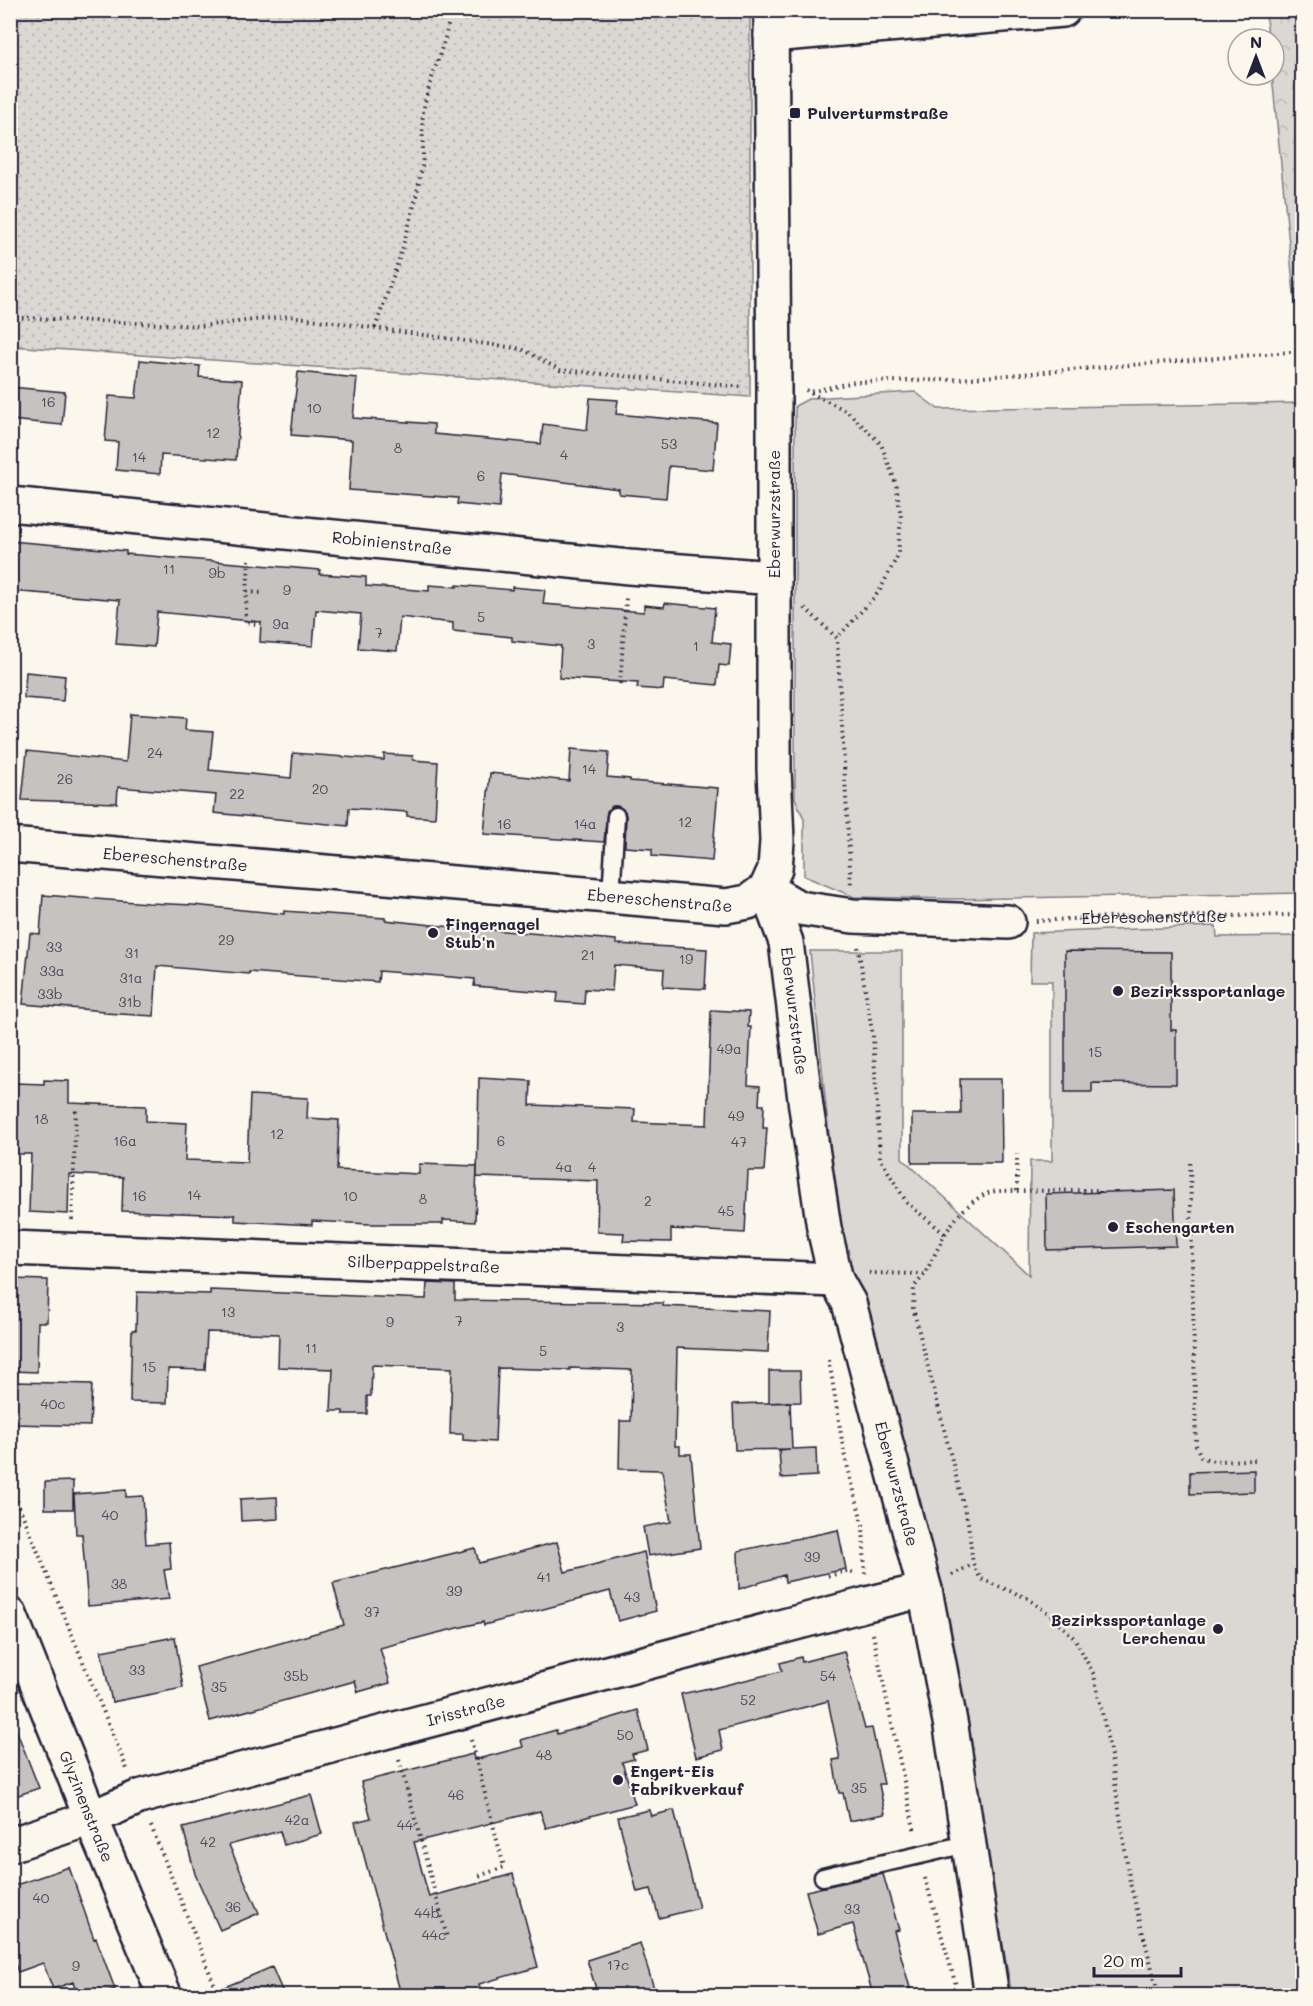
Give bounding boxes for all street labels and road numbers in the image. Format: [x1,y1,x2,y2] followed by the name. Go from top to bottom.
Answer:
[763,450,784,578] street label: Eberwurzstraße
[331,526,453,559] street label: Robinienstraße
[102,842,249,875] street label: Ebereschenstraße
[586,883,734,917] street label: Ebereschenstraße
[1081,905,1227,928] street label: Ebereschenstraße
[777,946,813,1076] street label: Eberwurzstraße
[347,1250,500,1277] street label: Silberpappelstraße
[871,1419,924,1548] street label: Eberwurzstraße
[424,1689,507,1730] street label: Irisstraße
[55,1747,119,1865] street label: Glyzinenstraße

